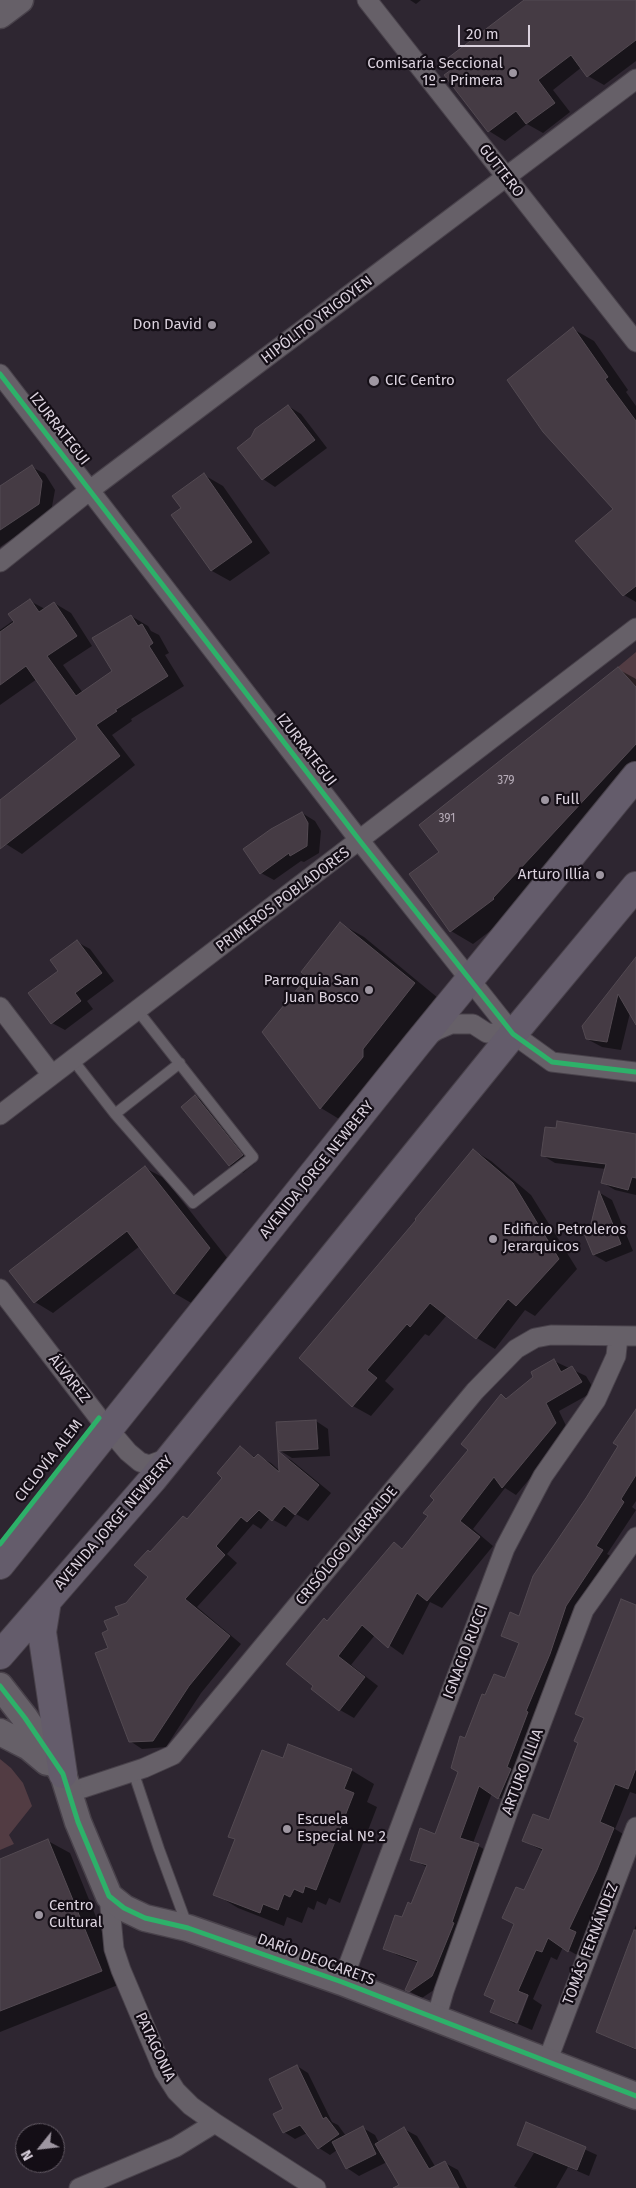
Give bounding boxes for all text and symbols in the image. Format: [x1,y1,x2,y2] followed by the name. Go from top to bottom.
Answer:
[461,15,534,47] scale bar
[466,25,499,43] text: 20 m
[367,55,503,90] place label: Comisaría Seccional 1º - Primera
[507,67,519,79] marker: Comisaría Seccional 1º - Primera
[475,141,527,201] street label: GUTTERO
[258,272,376,368] street label: HIPÓLITO YRIGOYEN
[133,316,202,334] place label: Don David
[206,319,218,331] marker: Don David
[385,372,455,390] place label: CIC Centro
[367,374,381,388] marker: CIC Centro
[25,389,93,469] street label: IZURRATEGUI
[272,710,340,790] street label: IZURRATEGUI
[497,774,515,788] house number: 379
[555,791,579,809] place label: Full
[539,794,551,806] marker: Full
[438,812,456,826] house number: 391
[213,844,353,956] street label: PRIMEROS POBLADORES
[518,866,590,884] place label: Arturo Illía
[594,869,606,881] marker: Arturo Illía
[264,972,359,1007] place label: Parroquia San Juan Bosco
[363,984,375,996] marker: Parroquia San Juan Bosco
[256,1098,378,1242] street label: AVENIDA JORGE NEWBERY
[503,1221,626,1256] place label: Edificio Petroleros Jerarquicos
[487,1233,499,1245] marker: Edificio Petroleros Jerarquicos
[45,1351,93,1407] street label: ÁLVAREZ
[11,1416,87,1506] street label: CICLOVÍA ALEM
[51,1452,177,1594] street label: AVENIDA JORGE NEWBERY
[292,1483,402,1609] street label: CRISÓLOGO LARRALDE
[440,1602,492,1702] street label: IGNACIO RUCCI
[498,1726,548,1818] street label: ARTURO ILLIA
[297,1811,386,1846] place label: Escuela Especial Nº 2
[281,1823,293,1835] marker: Escuela Especial Nº 2
[560,1881,622,2007] street label: TOMÁS FERNÁNDEZ
[49,1897,102,1932] place label: Centro Cultural
[33,1909,45,1921] marker: Centro Cultural
[255,1930,377,1990] street label: DARÍO DEOCARETS
[131,2010,179,2084] street label: PATAGONIA
[15,2123,65,2173] north arrow
[18,2147,37,2163] text: N

